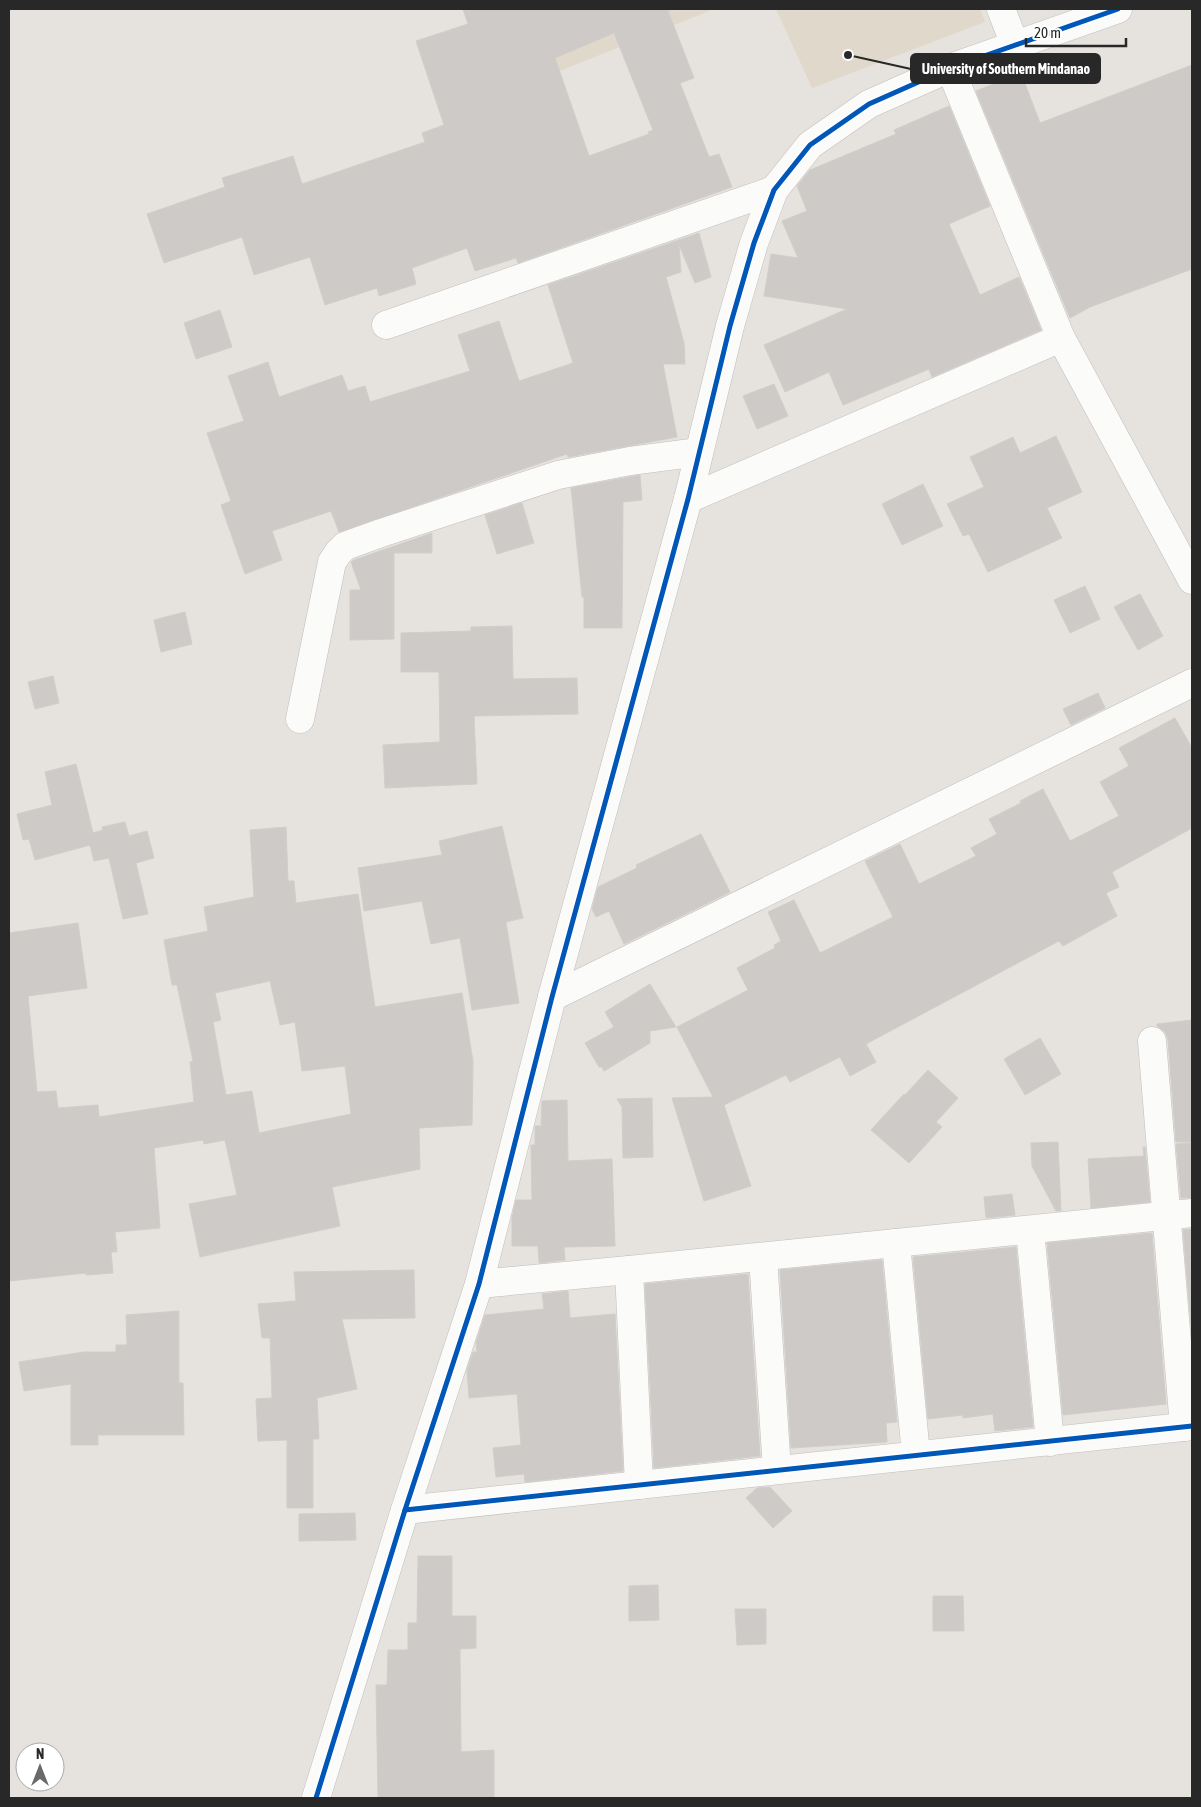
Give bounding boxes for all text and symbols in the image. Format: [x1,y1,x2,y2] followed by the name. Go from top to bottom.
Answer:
[1026,15,1126,47] scale bar
[1034,24,1061,41] text: 20 m
[911,54,1100,83] callout: University of Southern Mindanao
[922,61,1091,77] text: University of Southern Mindanao
[15,1742,65,1792] north arrow
[36,1746,44,1762] text: N

